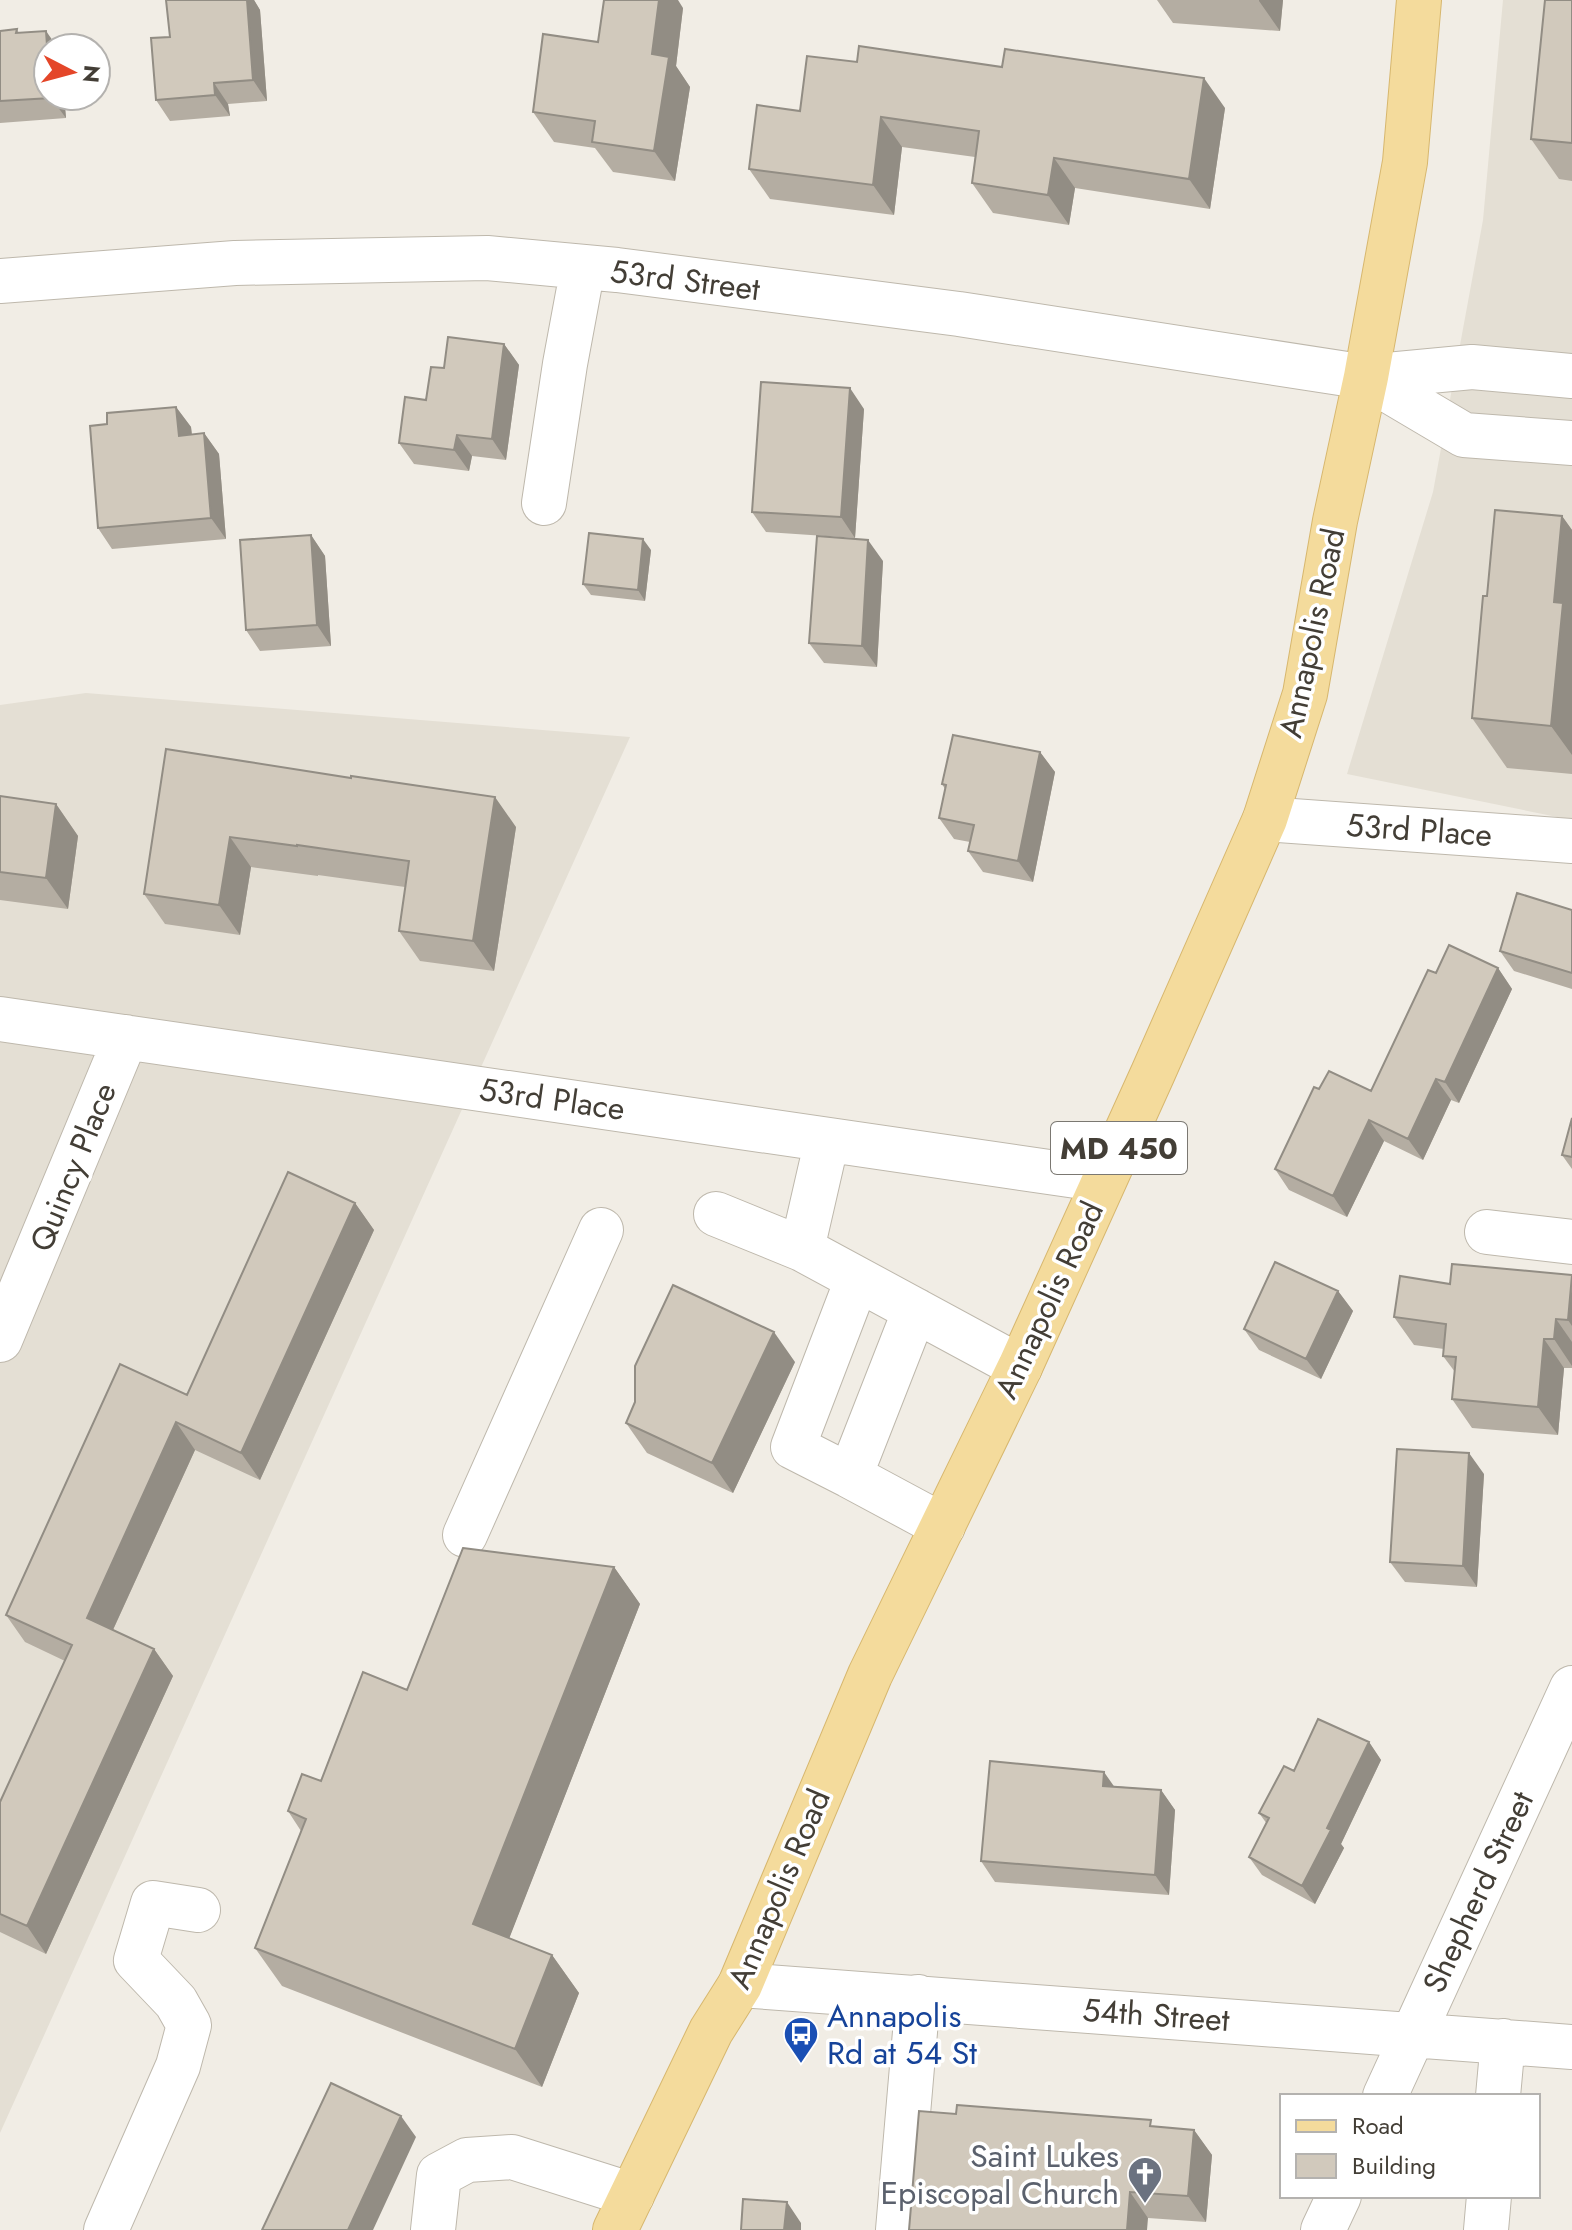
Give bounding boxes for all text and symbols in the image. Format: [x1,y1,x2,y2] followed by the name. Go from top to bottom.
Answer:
[32,32,112,112] north arrow
[75,64,109,84] text: N
[607,248,763,312] street label: 53rd Street
[1267,524,1357,742] street label: Annapolis Road
[1344,802,1494,858] street label: 53rd Place
[476,1066,628,1132] street label: 53rd Place
[18,1076,128,1258] street label: Quincy Place
[1051,1122,1187,1174] road number: MD 450
[983,1194,1115,1406] street label: Annapolis Road
[716,1782,842,1996] street label: Annapolis Road
[1411,1783,1545,2000] street label: Shepherd Street
[1081,1987,1231,2043] street label: 54th Street
[827,1993,977,2076] place label: Annapolis Rd at 54 St
[782,2015,820,2065] bus stop icon: Annapolis Rd at 54 St
[1280,2094,1540,2198] legend
[1352,2108,1404,2143] text: Road
[880,2133,1119,2216] place label: Saint Lukes Episcopal Church
[1352,2148,1436,2183] text: Building
[1126,2155,1164,2205] church icon: Saint Lukes Episcopal Church

